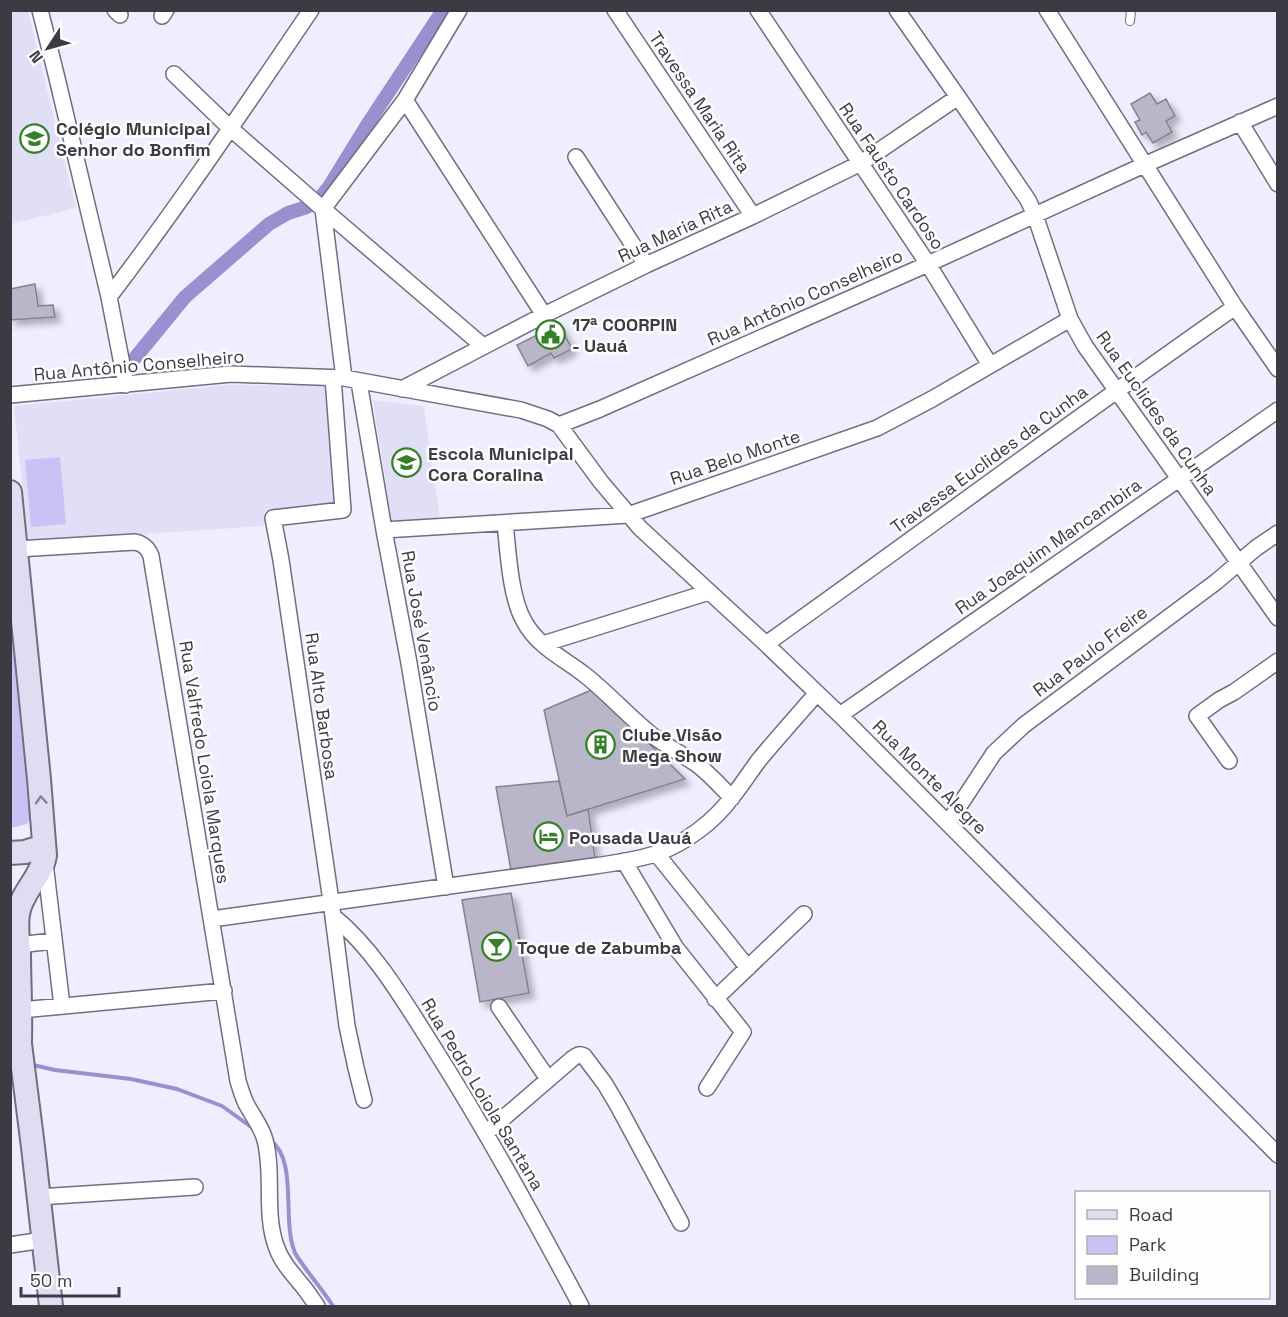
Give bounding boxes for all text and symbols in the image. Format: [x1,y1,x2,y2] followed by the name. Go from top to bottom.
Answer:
[18,18,78,78] north arrow
[644,27,756,177] street label: Travessa Maria Rita
[25,46,48,67] text: N
[834,98,950,254] street label: Rua Fausto Cardoso
[56,117,211,161] place label: Colégio Municipal Senhor do Bonfim
[19,122,51,154] school or university icon: Colégio Municipal Senhor do Bonfim
[614,194,736,268] street label: Rua Maria Rita
[704,243,906,351] street label: Rua Antônio Conselheiro
[572,313,677,357] place label: 17ª COORPIN - Uauá
[535,318,567,350] public building icon: 17ª COORPIN - Uauá
[1091,326,1223,500] street label: Rua Euclides da Cunha
[33,344,245,386] street label: Rua Antônio Conselheiro
[886,380,1092,538] street label: Travessa Euclides da Cunha
[667,424,803,490] street label: Rua Belo Monte
[428,442,574,486] place label: Escola Municipal Cora Coralina
[391,447,423,479] school or university icon: Escola Municipal Cora Coralina
[950,473,1146,619] street label: Rua Joaquim Mancambira
[397,549,447,713] street label: Rua José Venâncio
[1028,600,1152,702] street label: Rua Paulo Freire
[300,631,344,781] street label: Rua Alto Barbosa
[174,639,236,885] street label: Rua Valfredo Loiola Marques
[868,715,992,839] street label: Rua Monte Alegre
[622,723,722,767] place label: Clube Visão Mega Show
[585,728,617,760] building icon: Clube Visão Mega Show
[34,796,47,805] one-way arrow
[532,821,564,853] hotel icon: Pousada Uauá
[569,826,692,849] place label: Pousada Uauá
[480,931,512,963] bar icon: Toque de Zabumba
[517,936,682,959] place label: Toque de Zabumba
[416,994,550,1194] street label: Rua Pedro Loiola Santana
[1075,1191,1270,1299] legend
[1129,1203,1173,1226] text: Road
[1129,1233,1167,1256] text: Park
[21,1260,118,1298] scale bar
[1129,1263,1199,1286] text: Building
[30,1269,72,1292] text: 50 m

